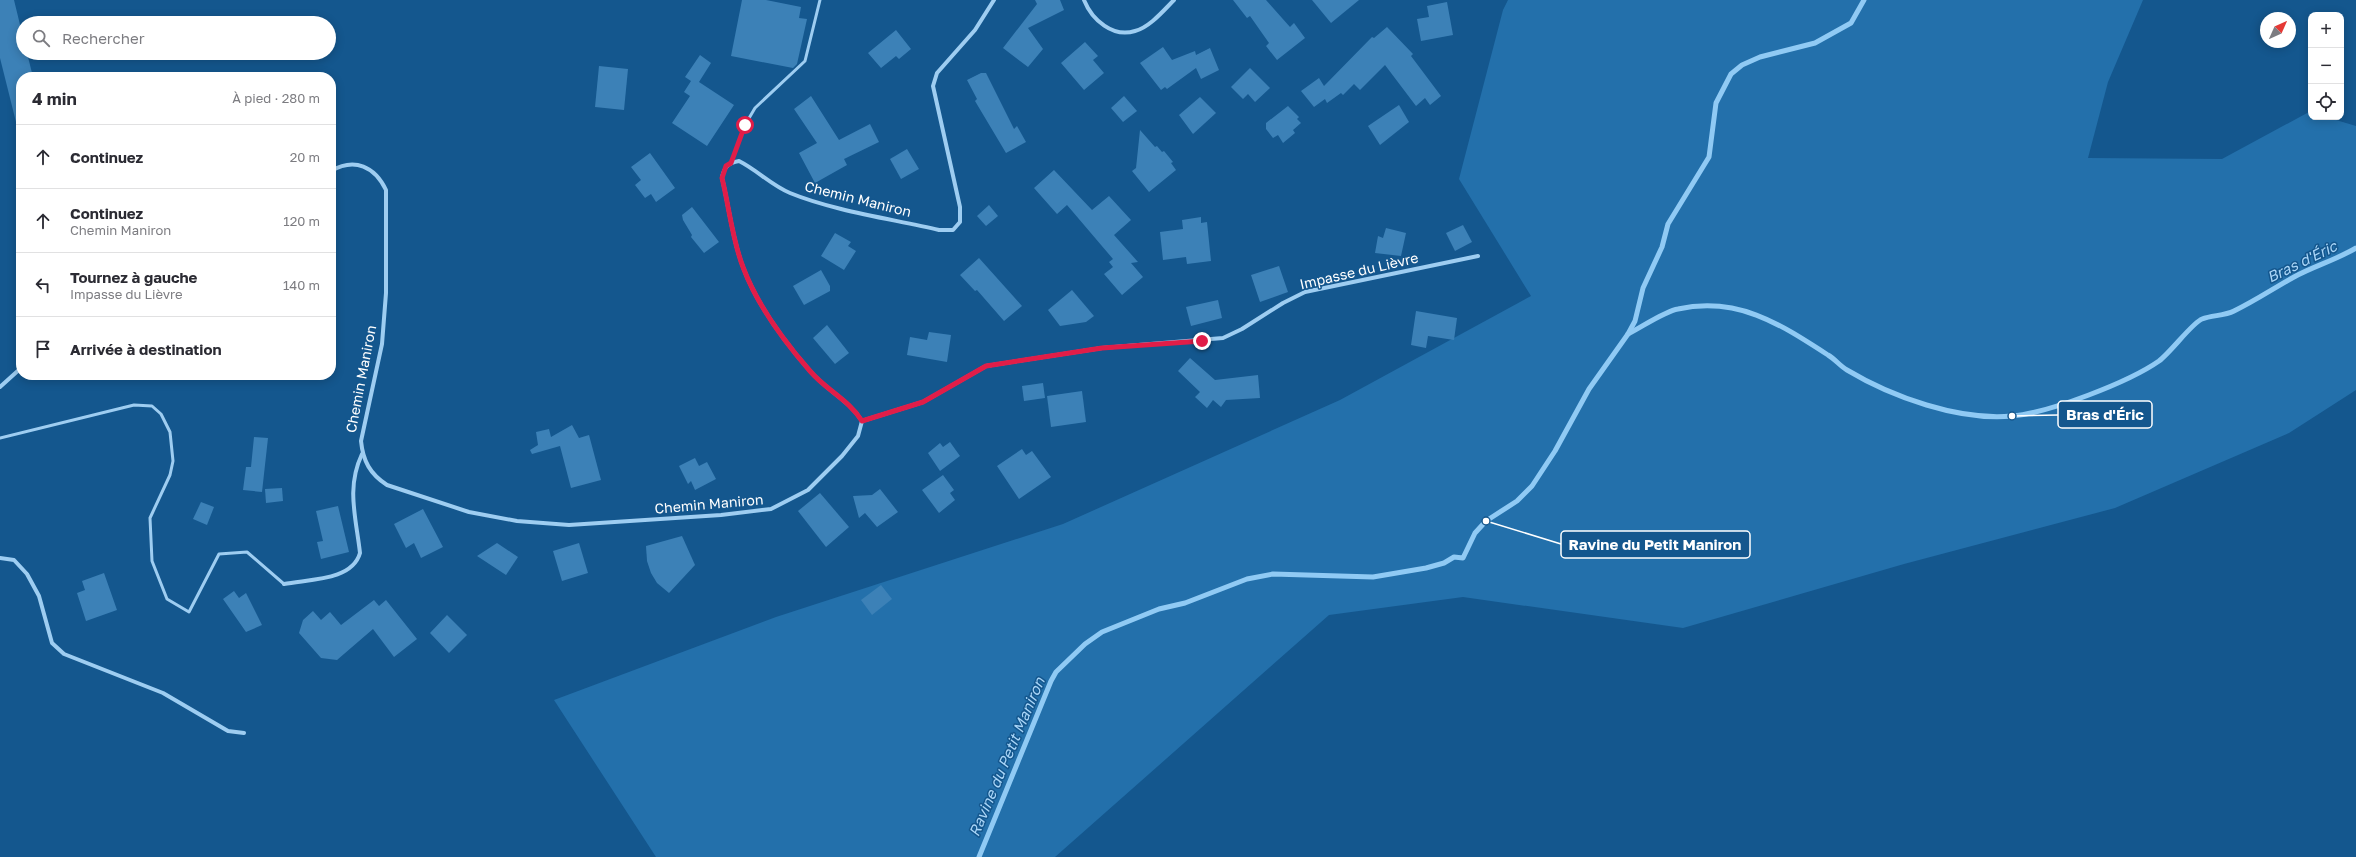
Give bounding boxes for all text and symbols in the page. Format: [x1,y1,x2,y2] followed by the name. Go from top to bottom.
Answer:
[2260,12,2296,48] north arrow
[2308,12,2344,120] map controls
[2308,12,2344,48] button: +
[16,16,336,60] search box
[30,27,52,49] icon: search
[62,29,145,47] text: Rechercher
[2308,48,2344,84] button: −
[2308,84,2344,120] button: locate
[32,88,77,109] text: 4 min
[232,90,320,106] text: À pied · 280 m
[736,116,754,134] route start
[32,146,54,168] icon: ahead
[70,148,143,166] text: Continuez
[290,149,320,165] text: 20 m
[803,177,913,220] street label: Chemin Maniron
[70,204,143,222] text: Continuez
[32,210,54,232] icon: ahead
[283,213,320,229] text: 120 m
[70,222,171,238] text: Chemin Maniron
[2264,236,2340,286] water label: Bras d'Éric
[1298,249,1420,292] street label: Impasse du Lièvre
[70,268,197,286] text: Tournez à gauche
[32,274,54,296] icon: left
[283,277,320,293] text: 140 m
[70,286,183,302] text: Impasse du Lièvre
[342,324,379,434] street label: Chemin Maniron
[1193,332,1211,350] route end
[32,338,54,360] icon: arrive
[70,340,222,358] text: Arrivée à destination
[2058,401,2152,428] callout: Bras d'Éric
[2066,405,2144,423] text: Bras d'Éric
[654,490,764,517] street label: Chemin Maniron
[1561,531,1750,558] callout: Ravine du Petit Maniron
[1569,535,1741,553] text: Ravine du Petit Maniron
[964,674,1048,839] water label: Ravine du Petit Maniron

